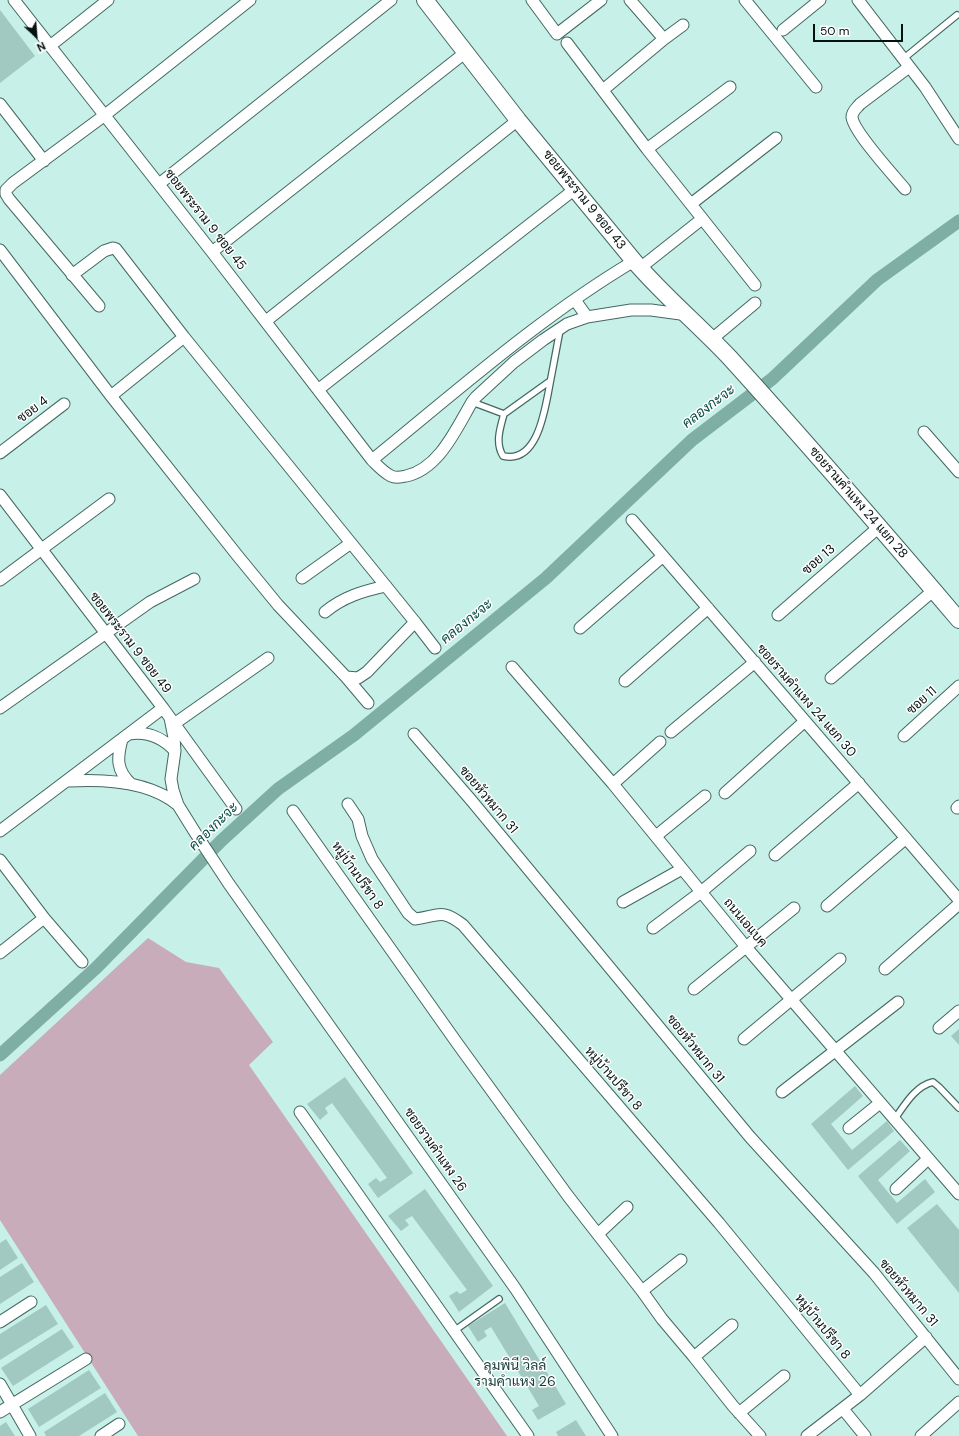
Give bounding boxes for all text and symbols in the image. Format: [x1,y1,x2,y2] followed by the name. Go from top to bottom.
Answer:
[16,16,56,56] north arrow
[815,16,905,42] scale bar
[820,23,849,39] text: 50 m
[35,39,48,55] text: N
[539,147,629,253] street label: ซอยพระราม 9 ซอย 43
[161,166,249,274] street label: ซอยพระราม 9 ซอย 45
[679,382,739,432] water label: คลองกะจะ
[15,393,51,427] street label: ซอย 4
[805,444,911,562] street label: ซอยรามคำแหง 24 แยก 28
[799,542,839,578] street label: ซอย 13
[86,589,174,697] street label: ซอยพระราม 9 ซอย 49
[438,596,496,648] water label: คลองกะจะ
[753,642,859,760] street label: ซอยรามคำแหง 24 แยก 30
[904,684,940,718] street label: ซอย 11
[455,763,521,837] street label: ซอยหัวหมาก 31
[186,799,242,855] water label: คลองกะจะ
[328,839,386,913] street label: หมู่บ้านปรีชา 8
[720,895,770,951] street label: ถนนเอแบค
[663,1012,727,1086] street label: ซอยหัวหมาก 31
[581,1044,645,1114] street label: หมู่บ้านปรีชา 8
[400,1105,470,1195] street label: ซอยรามคำแหง 26
[875,1256,941,1330] street label: ซอยหัวหมาก 31
[791,1291,853,1363] street label: หมู่บ้านปรีชา 8
[474,1358,556,1390] district label: ลุมพินี วิลล์ รามคำแหง 26

